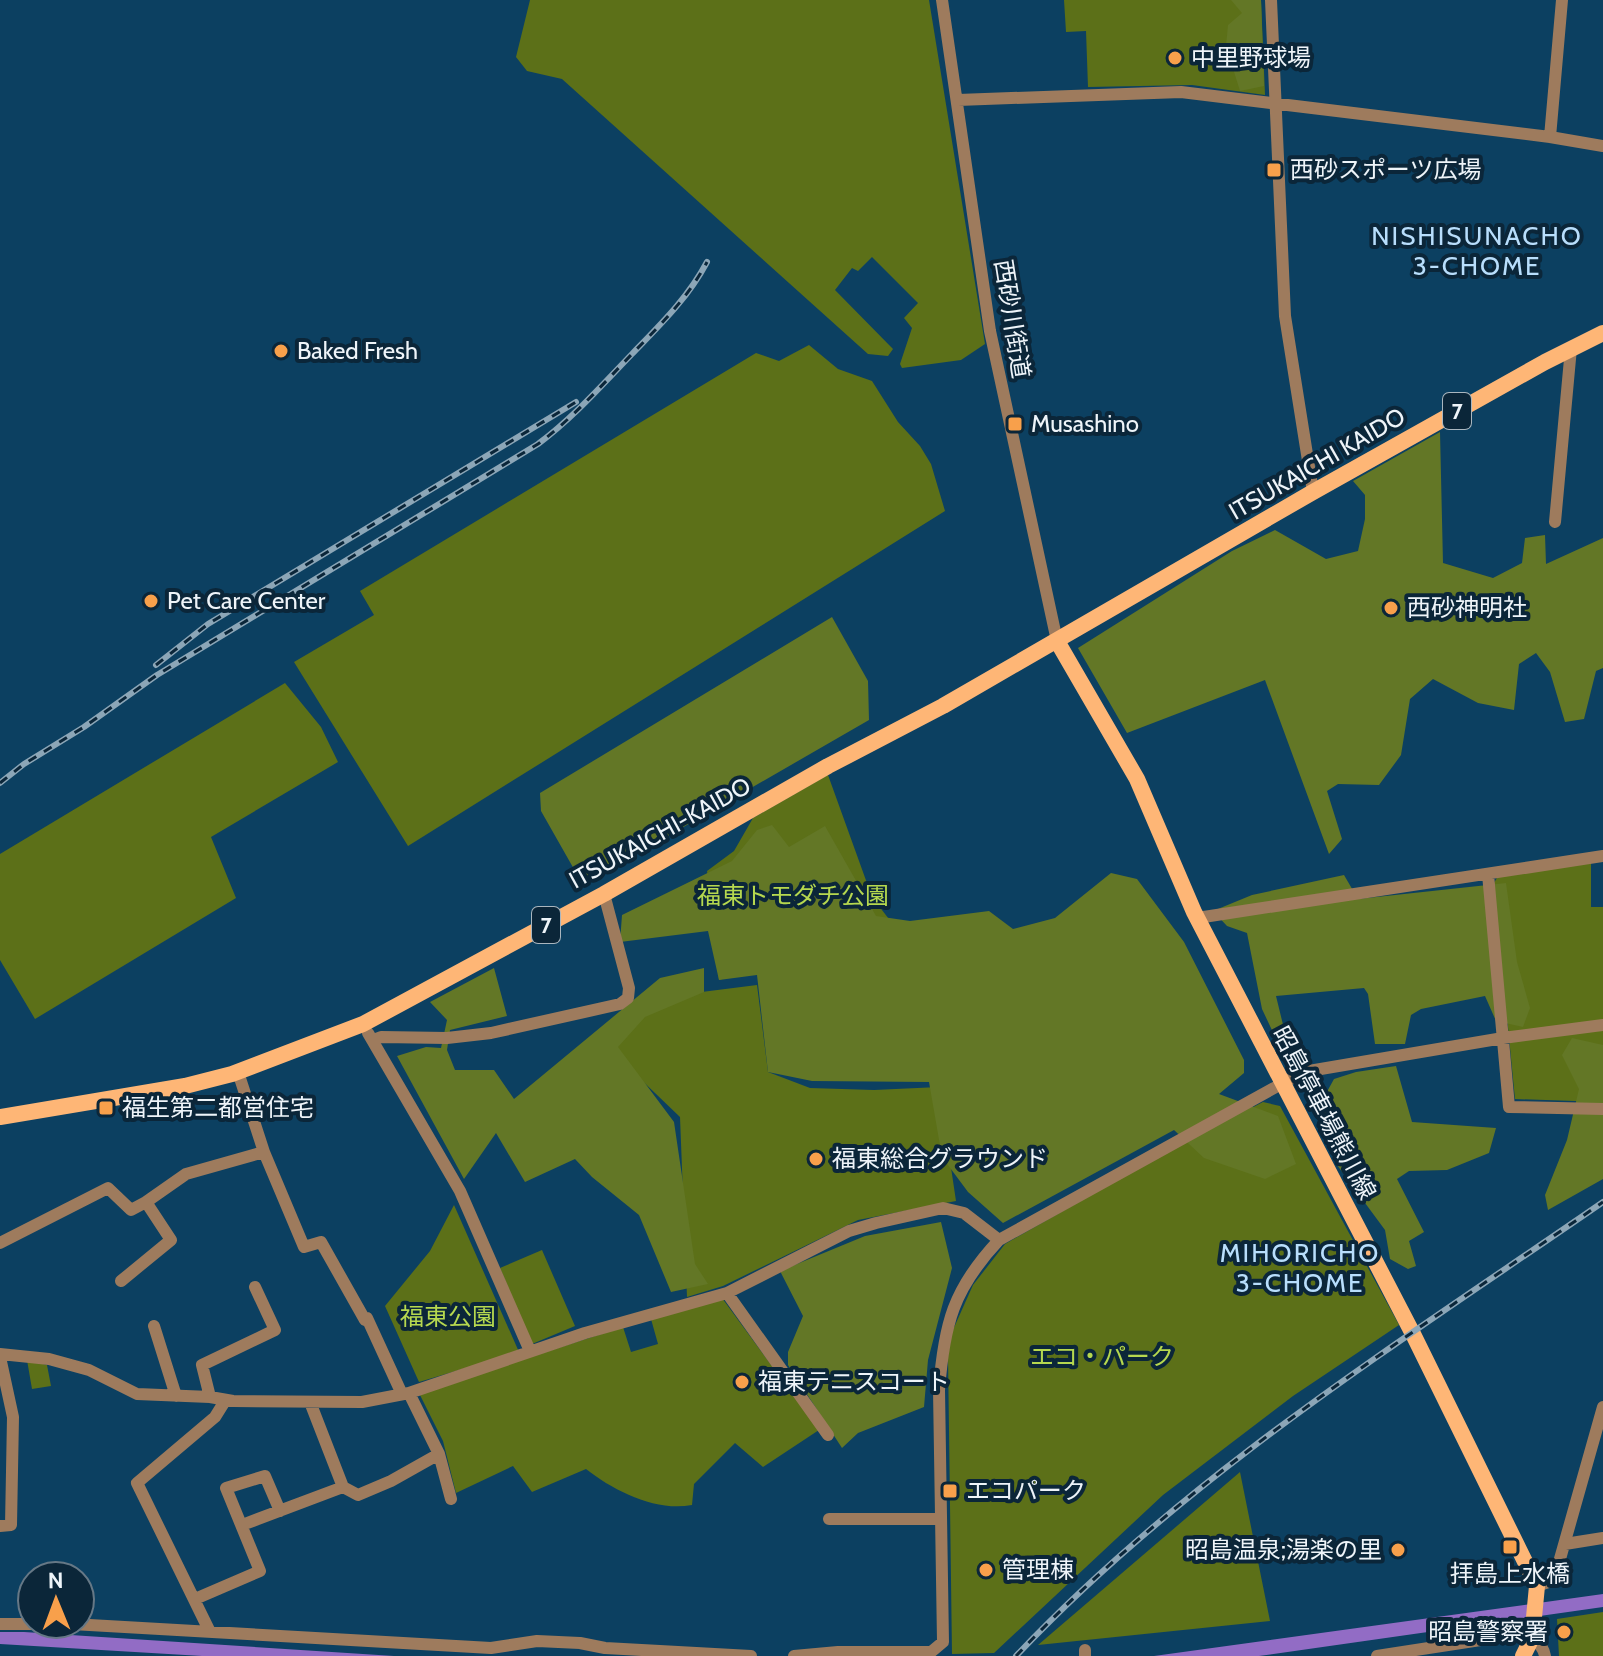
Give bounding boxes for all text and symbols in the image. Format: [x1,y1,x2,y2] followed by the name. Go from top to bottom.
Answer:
[1191,43,1311,72] place label: 中里野球場
[1166,49,1184,67] marker: 中里野球場
[1290,155,1482,184] place label: 西砂スポーツ広場
[1265,161,1283,179] marker: 西砂スポーツ広場
[1371,220,1583,282] district label: NISHISUNACHO 3-CHOME
[989,257,1036,380] street label: 西砂川街道
[297,336,418,365] place label: Baked Fresh
[272,342,290,360] marker: Baked Fresh
[1443,393,1471,429] road number: 7
[1224,401,1410,526] street label: ITSUKAICHI KAIDO
[1031,409,1139,438] place label: Musashino
[1006,415,1024,433] marker: Musashino
[167,586,326,615] place label: Pet Care Center
[142,592,160,610] marker: Pet Care Center
[1407,593,1527,622] place label: 西砂神明社
[1382,599,1400,617] marker: 西砂神明社
[564,771,756,895] street label: ITSUKAICHI-KAIDO
[697,881,889,910] park label: 福東トモダチ公園
[532,907,560,943] road number: 7
[1267,1021,1382,1204] street label: 昭島停車場熊川線
[122,1093,314,1122] place label: 福生第二都営住宅
[97,1099,115,1117] marker: 福生第二都営住宅
[832,1144,1048,1173] place label: 福東総合グラウンド
[807,1150,825,1168] marker: 福東総合グラウンド
[1220,1237,1380,1299] district label: MIHORICHO 3-CHOME
[400,1302,496,1331] park label: 福東公園
[1030,1342,1174,1371] park label: エコ・パーク
[758,1367,950,1396] place label: 福東テニスコート
[733,1373,751,1391] marker: 福東テニスコート
[966,1476,1086,1505] place label: エコパーク
[941,1482,959,1500] marker: エコパーク
[1185,1535,1382,1564] place label: 昭島温泉;湯楽の里
[1501,1538,1519,1556] marker: 拝島上水橋
[1389,1541,1407,1559] marker: 昭島温泉;湯楽の里
[1002,1555,1074,1584] place label: 管理棟
[1450,1559,1570,1588] place label: 拝島上水橋
[16,1560,96,1640] north arrow
[977,1561,995,1579] marker: 管理棟
[48,1567,64,1594] text: N
[1428,1617,1548,1646] place label: 昭島警察署
[1555,1623,1573,1641] marker: 昭島警察署

